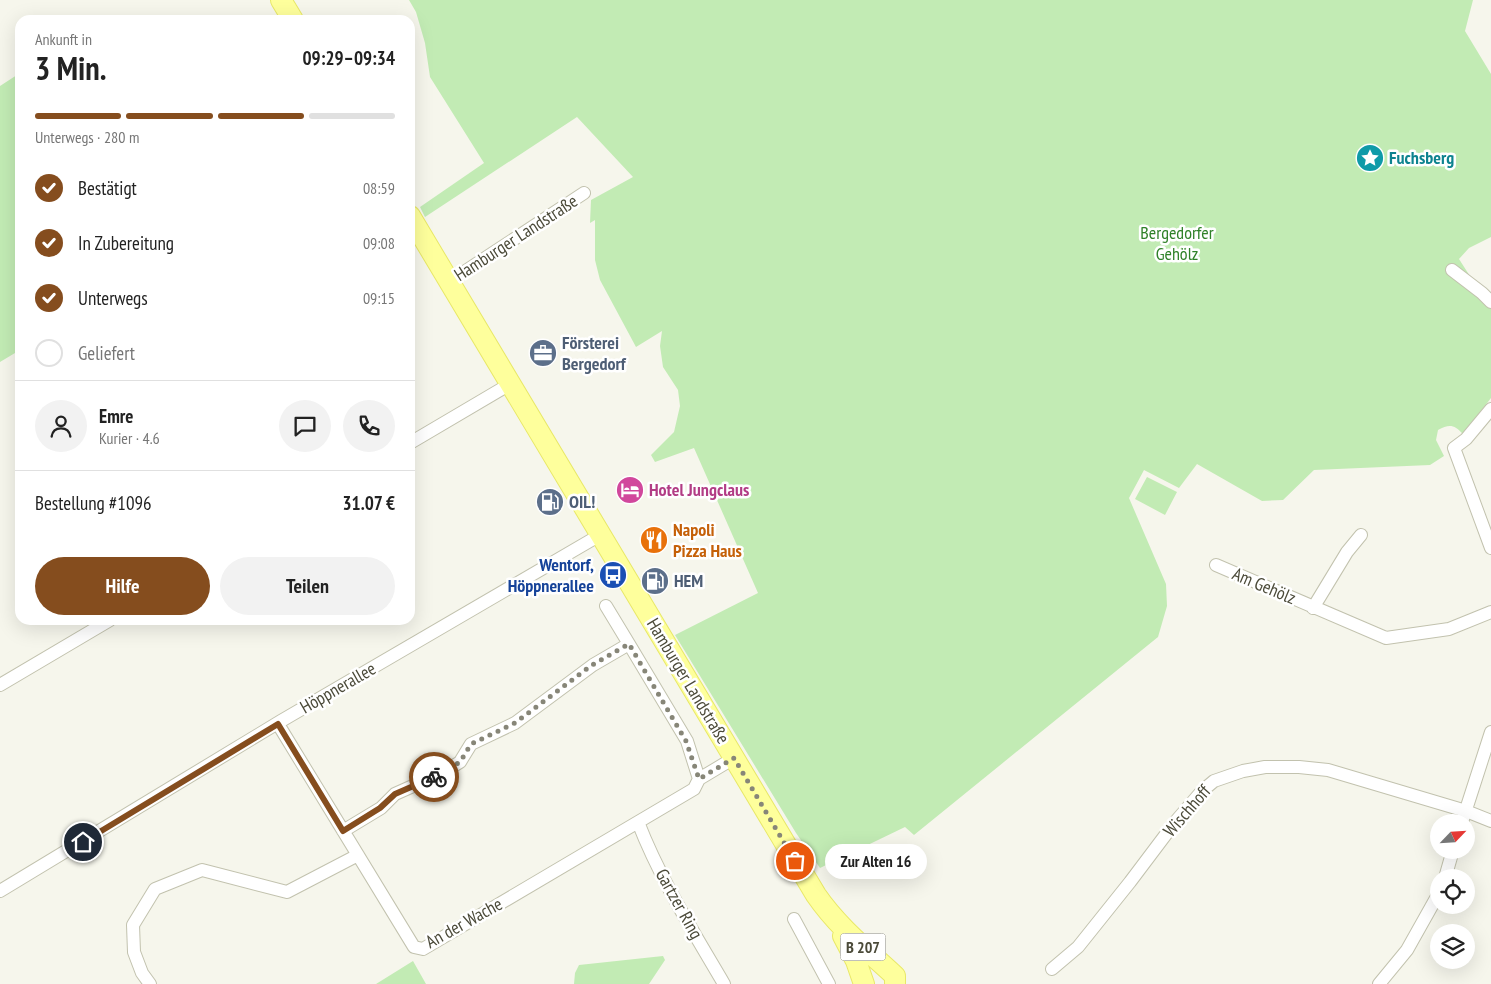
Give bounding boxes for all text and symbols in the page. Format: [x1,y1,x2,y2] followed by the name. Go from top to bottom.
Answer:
[35,29,92,49] text: Ankunft in
[302,46,395,70] text: 09:29–09:34
[35,47,106,89] text: 3 Min.
[35,127,139,147] text: Unterwegs · 280 m
[1355,143,1385,173] place icon: Fuchsberg
[1389,146,1454,169] place label: Fuchsberg
[35,174,63,202] icon: check
[78,176,137,200] text: Bestätigt
[363,178,395,198] text: 08:59
[450,189,582,286] street label: Hamburger Landstraße
[1140,221,1214,265] park label: Bergedorfer Gehölz
[35,229,63,257] icon: check
[78,231,174,255] text: In Zubereitung
[363,233,395,253] text: 09:08
[35,284,63,312] icon: check
[78,286,148,310] text: Unterwegs
[363,288,395,308] text: 09:15
[562,331,627,375] place label: Försterei Bergedorf
[528,338,558,368] office icon: Försterei Bergedorf
[78,341,135,365] text: Geliefert
[35,400,87,452] button: person
[279,400,331,452] button: chat
[343,400,395,452] button: phone
[99,404,133,428] text: Emre
[99,428,160,448] text: Kurier · 4.6
[615,475,645,505] hotel icon: Hotel Jungclaus
[649,478,749,501] place label: Hotel Jungclaus
[535,487,565,517] fuel station icon: OIL!
[569,490,595,513] place label: OIL!
[35,491,152,515] text: Bestellung #1096
[343,491,395,515] text: 31.07 €
[673,518,742,562] place label: Napoli Pizza Haus
[639,525,669,555] restaurant icon: Napoli Pizza Haus
[508,553,594,597] place label: Wentorf, Höppnerallee
[35,557,210,615] button: Hilfe
[220,557,395,615] button: Teilen
[598,560,628,590] bus stop icon: Wentorf, Höppnerallee
[1229,562,1299,609] street label: Am Gehölz
[640,566,670,596] fuel station icon: HEM
[674,569,703,592] place label: HEM
[642,614,735,748] street label: Hamburger Landstraße
[296,657,380,718] street label: Höppnerallee
[409,752,459,802] courier
[420,763,448,791] icon: bike
[1158,779,1216,841] street label: Wischhoff
[1430,814,1475,859] north arrow
[1430,814,1475,969] map controls
[62,821,104,863] pin
[69,828,97,856] icon: home
[774,840,816,882] pin
[825,844,928,878] callout: Zur Alten 16
[781,847,809,875] icon: bag
[841,851,911,871] text: Zur Alten 16
[651,864,708,943] street label: Gartzer Ring
[1430,869,1475,914] button: locate
[421,892,506,953] street label: An der Wache
[1430,924,1475,969] button: layers
[840,934,886,960] road number: B 207

